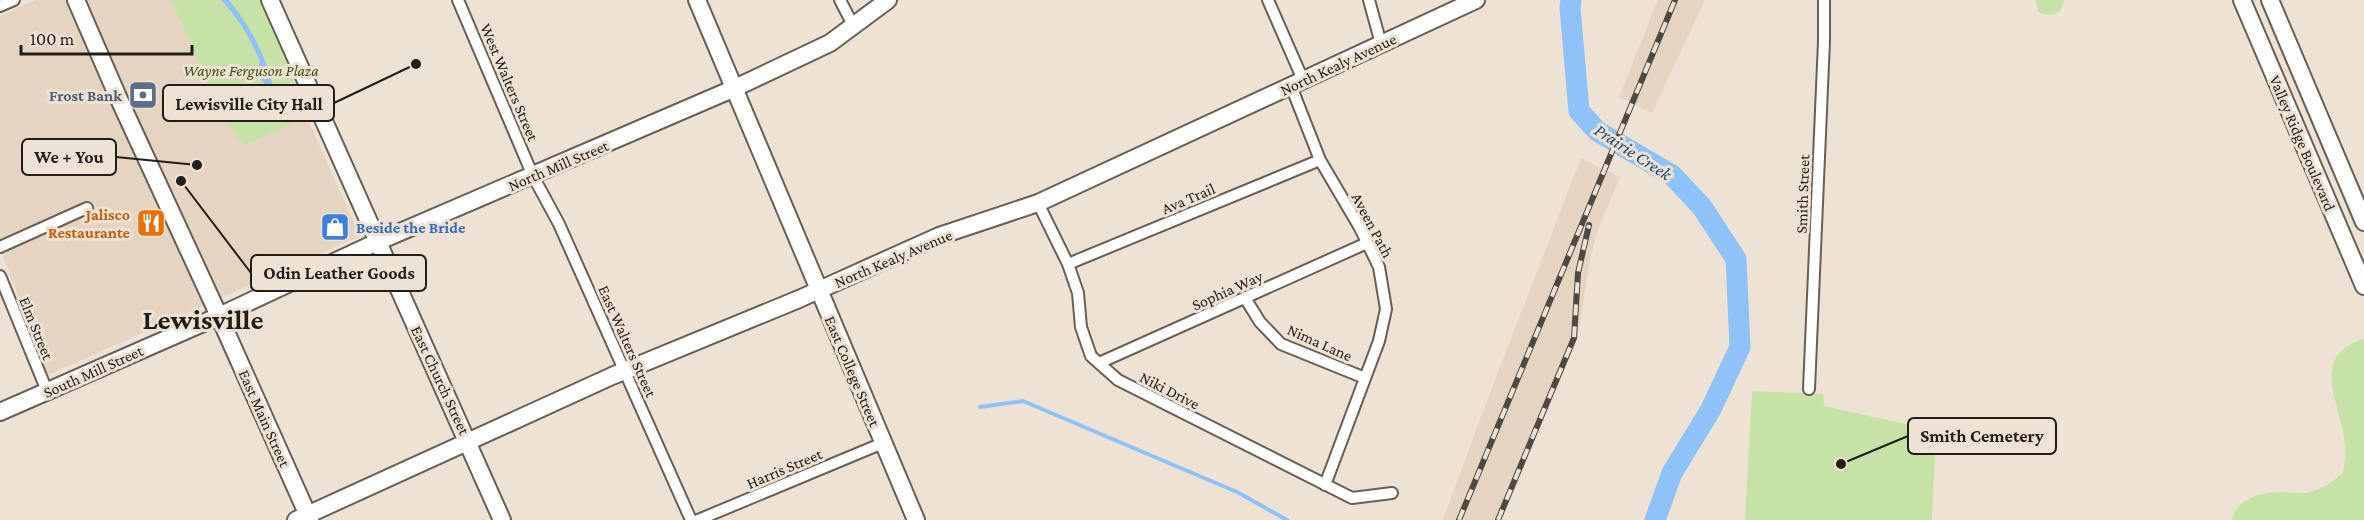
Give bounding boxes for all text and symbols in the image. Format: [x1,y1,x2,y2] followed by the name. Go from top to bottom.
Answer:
[21,18,192,56] scale bar
[477,21,542,144] street label: West Walters Street
[30,29,75,49] text: 100 m
[1277,30,1399,100] street label: North Kealy Avenue
[183,62,319,80] park label: Wayne Ferguson Plaza
[2265,73,2339,214] street label: Valley Ridge Boulevard
[127,79,159,111] bank icon: Frost Bank
[163,85,334,121] callout: Lewisville City Hall
[49,87,122,104] place label: Frost Bank
[175,94,323,114] text: Lewisville City Hall
[1591,120,1676,185] water label: Prairie Creek
[505,136,612,194] street label: North Mill Street
[22,139,116,175] callout: We + You
[33,147,105,167] text: We + You
[1793,154,1812,234] street label: Smith Street
[1159,180,1217,217] street label: Ava Trail
[1348,190,1397,261] street label: Aveen Path
[48,206,131,241] place label: Jalisco Restaurante
[135,207,167,239] restaurant icon: Jalisco Restaurante
[319,211,351,243] shop icon: Beside the Bride
[356,219,466,236] place label: Beside the Bride
[832,226,955,292] street label: North Kealy Avenue
[251,255,426,291] callout: Odin Leather Goods
[263,263,415,283] text: Odin Leather Goods
[1189,267,1266,315] street label: Sophia Way
[595,283,660,400] street label: East Walters Street
[16,294,57,363] street label: Elm Street
[143,304,263,335] district label: Lewisville
[821,313,884,430] street label: East College Street
[1285,321,1355,364] street label: Nima Lane
[408,323,474,438] street label: East Church Street
[41,342,146,401] street label: South Mill Street
[236,367,294,470] street label: East Main Street
[1137,368,1202,413] street label: Niki Drive
[1908,418,2056,454] callout: Smith Cemetery
[1920,426,2044,446] text: Smith Cemetery
[744,445,825,492] street label: Harris Street

